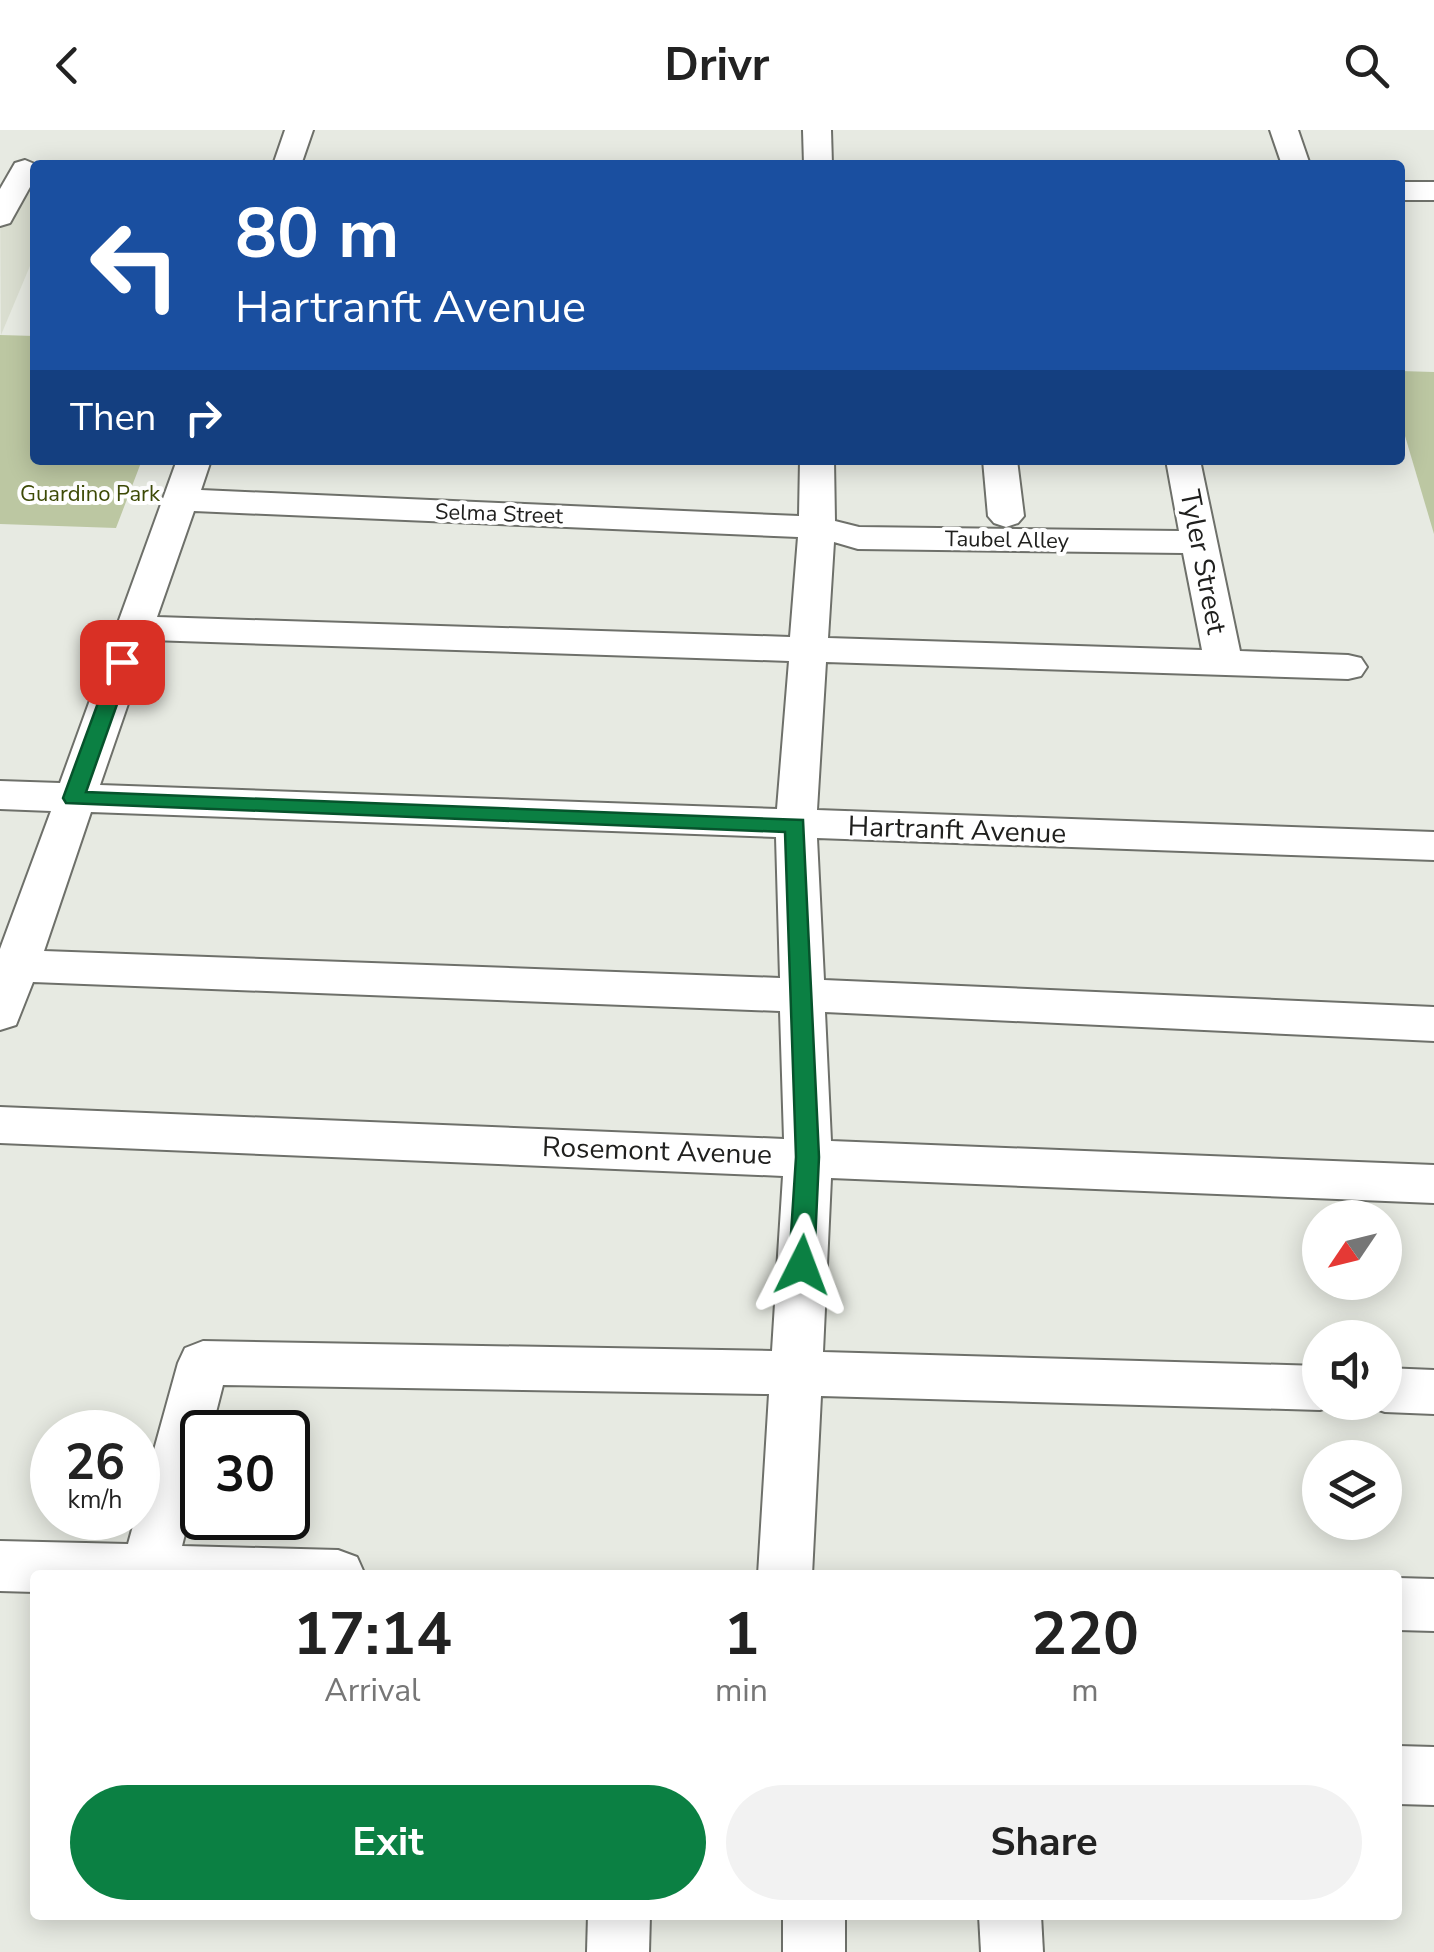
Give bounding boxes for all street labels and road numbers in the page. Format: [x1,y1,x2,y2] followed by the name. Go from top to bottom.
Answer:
[1170,487,1236,638] street label: Tyler Street
[435,497,564,531] street label: Selma Street
[945,524,1070,556] street label: Taubel Alley
[847,807,1067,853] street label: Hartranft Avenue
[541,1128,773,1174] street label: Rosemont Avenue

